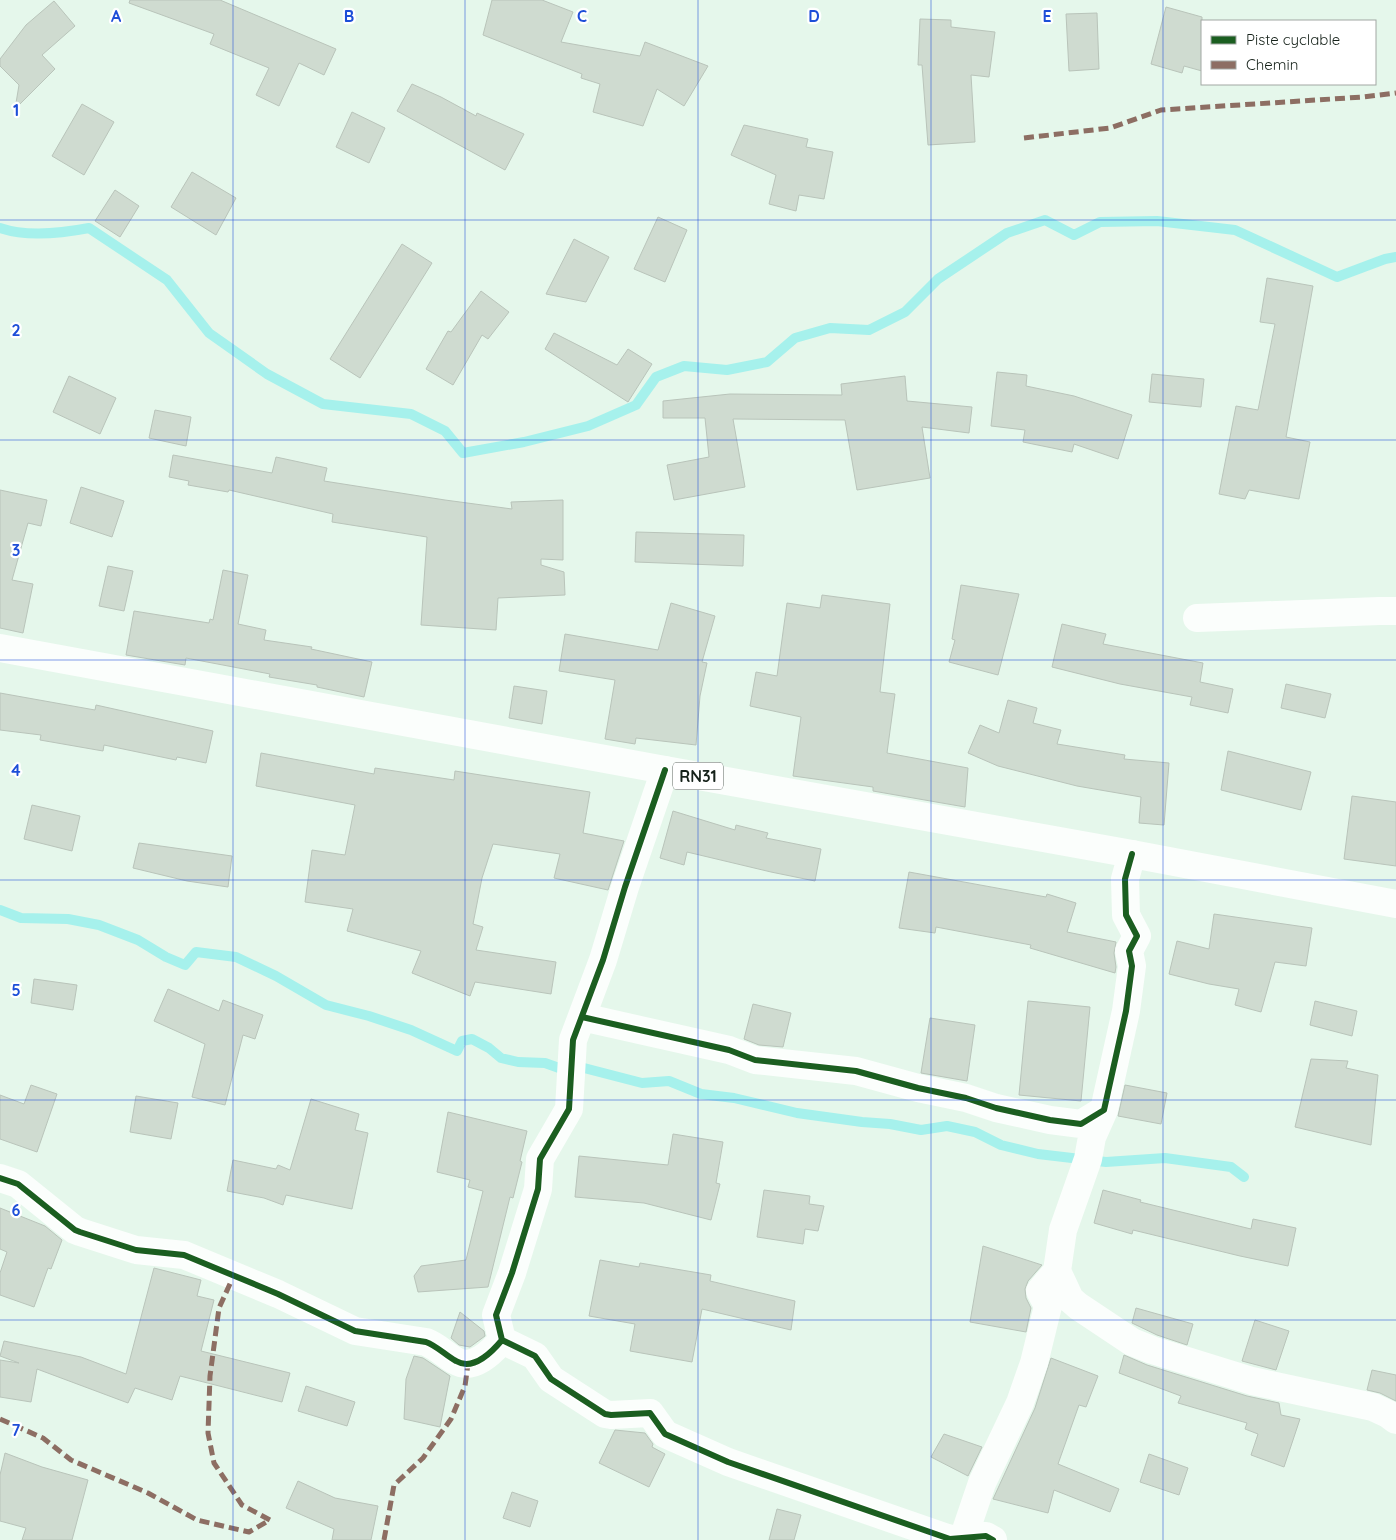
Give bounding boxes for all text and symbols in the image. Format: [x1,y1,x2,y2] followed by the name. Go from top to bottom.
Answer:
[111,6,122,26] text: A
[344,6,354,26] text: B
[577,6,587,26] text: C
[808,6,820,26] text: D
[1042,6,1052,26] text: E
[1201,20,1376,85] legend
[1246,30,1340,49] text: Piste cyclable
[1246,55,1298,74] text: Chemin
[13,100,19,120] text: 1
[11,320,21,340] text: 2
[12,540,20,560] text: 3
[11,760,21,780] text: 4
[673,762,723,789] road number: RN31
[11,980,21,1000] text: 5
[12,1200,21,1220] text: 6
[12,1420,21,1440] text: 7

